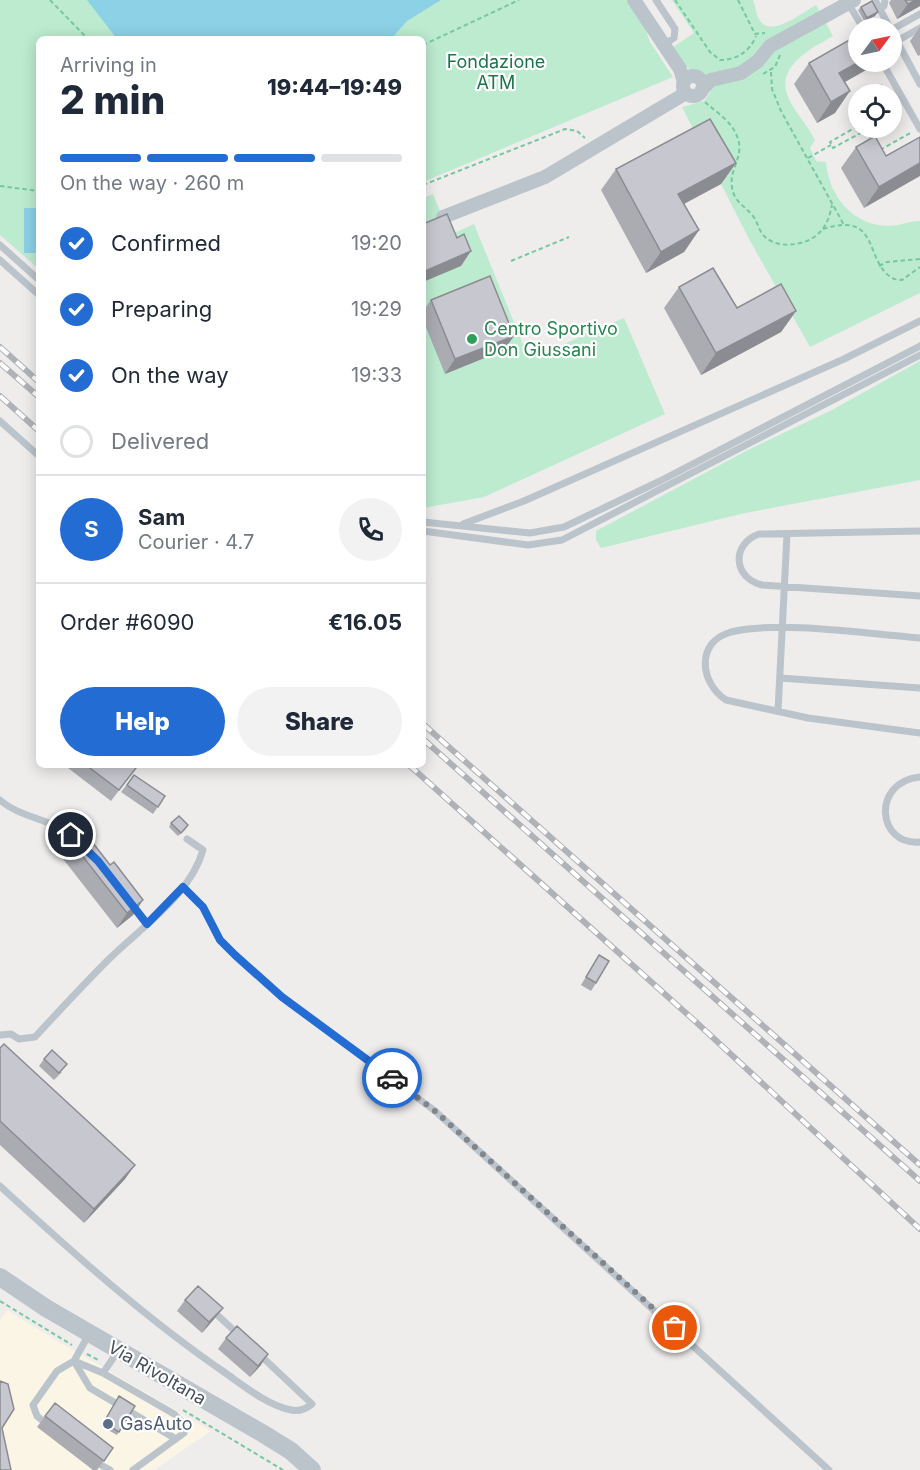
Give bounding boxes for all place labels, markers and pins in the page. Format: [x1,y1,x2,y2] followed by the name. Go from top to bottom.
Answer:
[484,318,618,360] place label: Centro Sportivo Don Giussani
[465,332,479,346] marker: Centro Sportivo Don Giussani
[45,809,96,860] pin
[649,1302,700,1353] pin
[120,1413,193,1434] place label: GasAuto
[101,1417,115,1431] marker: GasAuto

